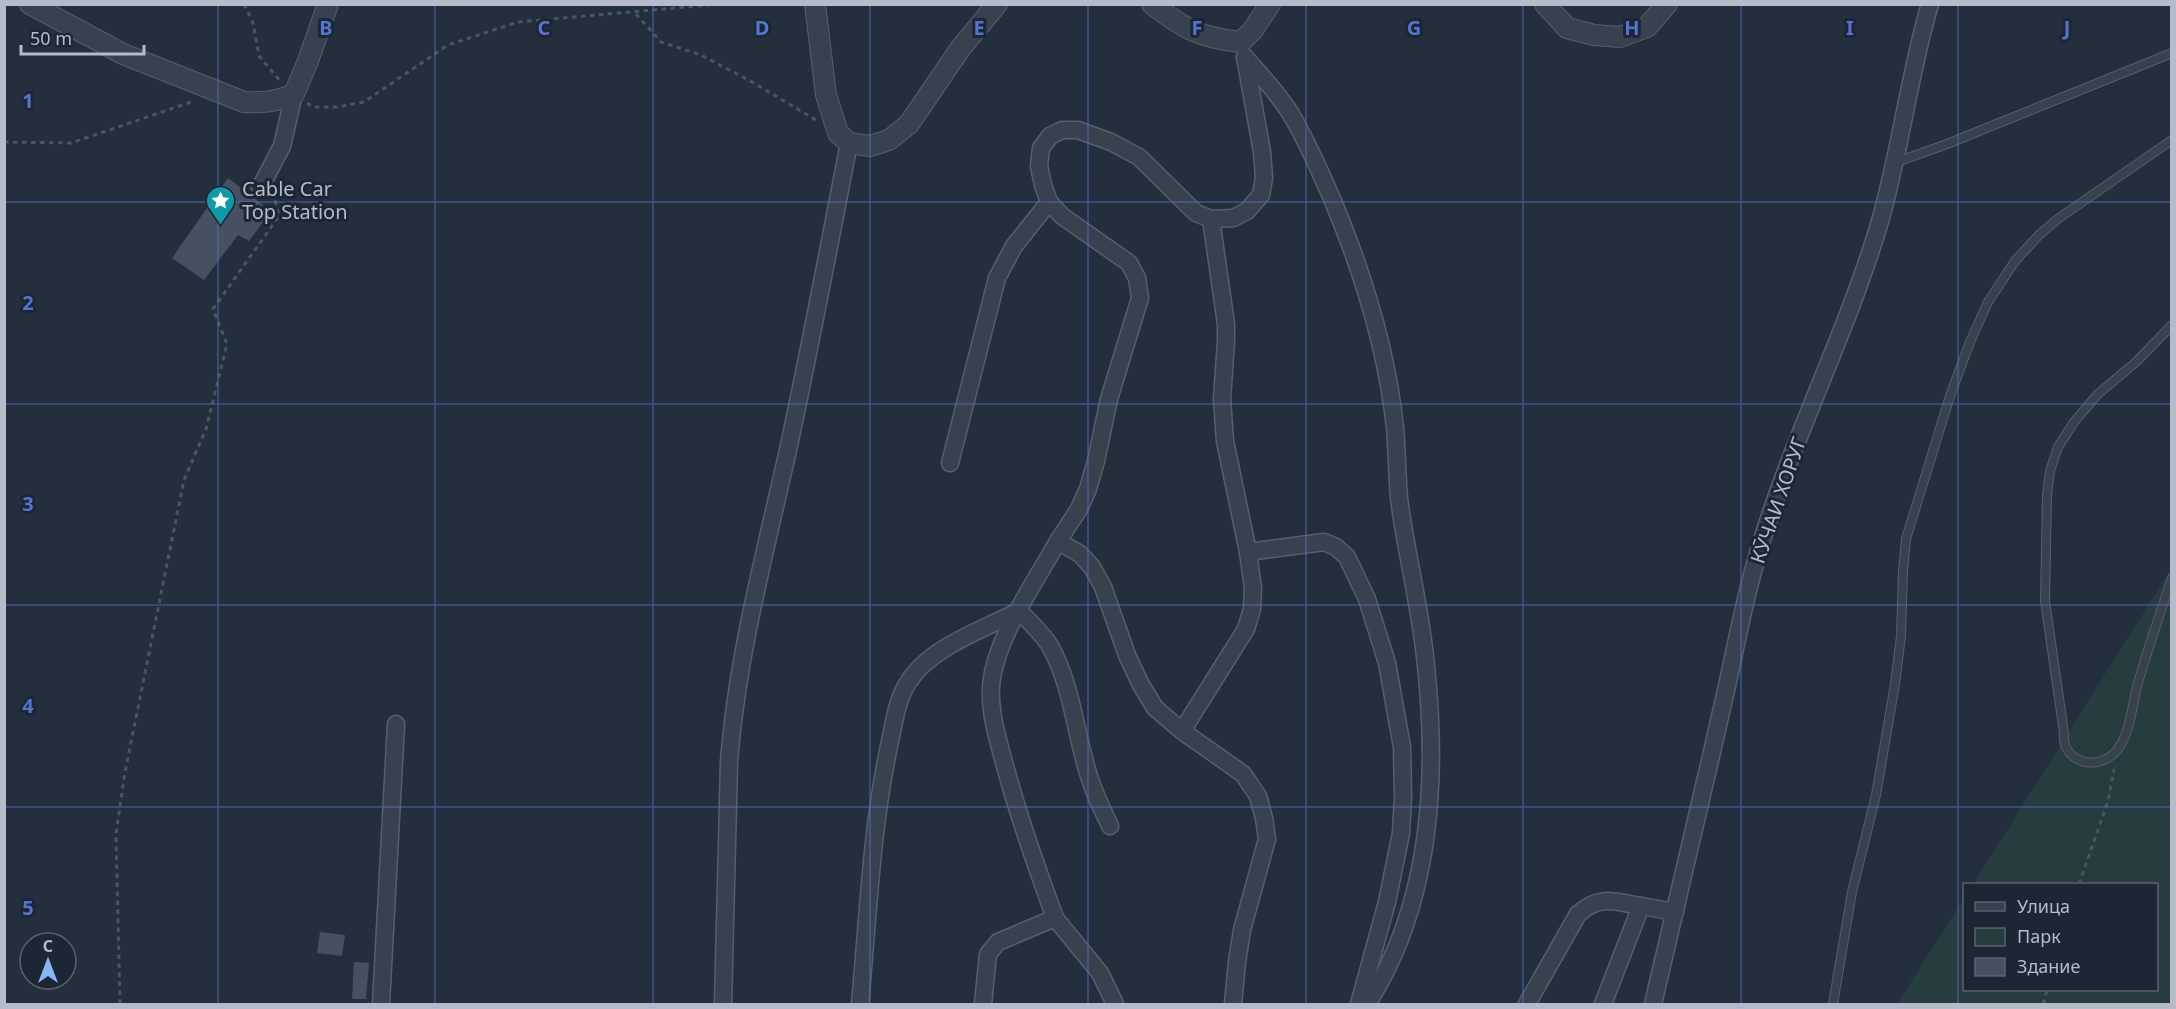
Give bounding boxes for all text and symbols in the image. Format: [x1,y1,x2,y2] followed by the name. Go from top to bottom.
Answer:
[319,14,333,41] text: B
[538,14,551,41] text: C
[755,14,769,41] text: D
[973,14,985,41] text: E
[1192,14,1202,41] text: F
[1407,14,1421,41] text: G
[1624,14,1640,41] text: H
[1846,14,1854,41] text: I
[2062,14,2070,41] text: J
[21,18,144,56] scale bar
[30,26,72,50] text: 50 m
[22,87,34,114] text: 1
[242,175,348,225] place label: Cable Car Top Station
[205,184,237,226] place icon: Cable Car Top Station
[22,289,34,316] text: 2
[1744,433,1812,567] street label: КӮЧАИ ХОРУГ
[22,490,34,517] text: 3
[22,692,34,719] text: 4
[1963,883,2158,991] legend
[22,894,34,921] text: 5
[2017,894,2070,918] text: Улица
[2017,924,2061,948] text: Парк
[18,931,78,991] north arrow
[43,935,53,957] text: С
[2017,954,2081,978] text: Здание

